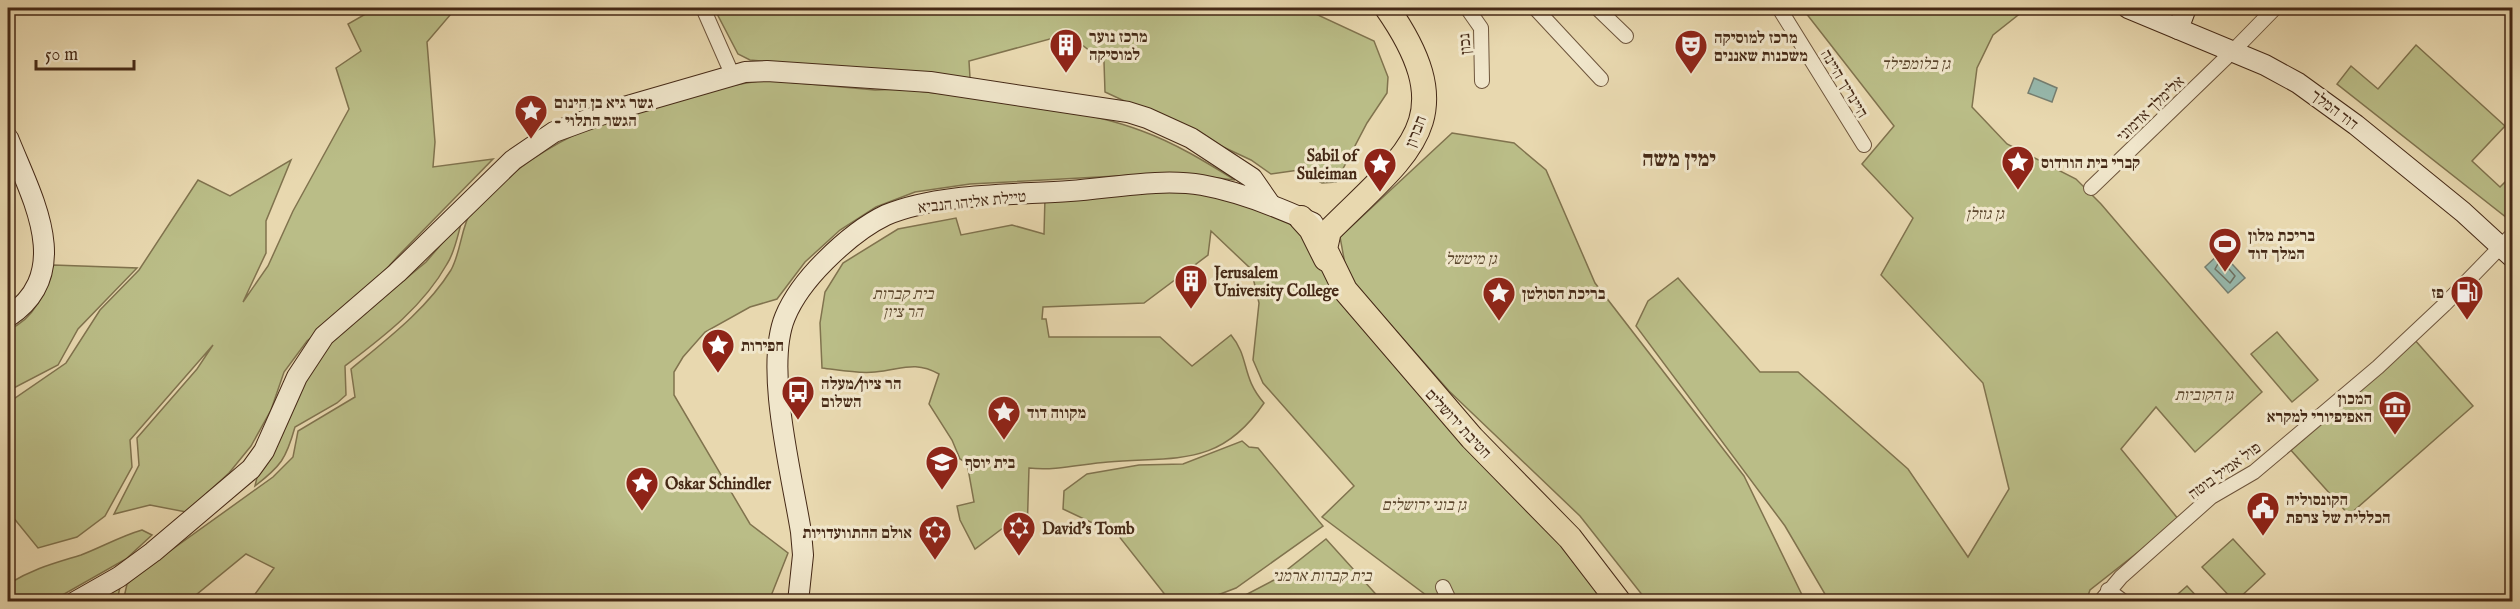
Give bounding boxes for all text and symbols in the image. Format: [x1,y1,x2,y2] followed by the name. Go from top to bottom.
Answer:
[1048,27,1084,74] building icon: מרכז נוער למוסיקה
[1089,28,1148,66] place label: מרכז נוער למוסיקה
[1673,28,1709,75] theatre icon: מרכז למוסיקה משכנות שאננים
[1714,29,1808,67] place label: מרכז למוסיקה משכנות שאננים
[1455,32,1477,55] street label: נכון
[36,33,134,71] scale bar
[45,44,78,67] text: 50 m
[1815,46,1872,122] street label: היינריך היינה
[1882,55,1952,75] park label: גן בלומפילד
[2113,72,2189,147] street label: אלימלך אדמוני
[2306,86,2362,135] street label: דוד המלך
[513,93,549,140] place icon: גשר גיא בן הינום - הגשר התלוי
[554,94,654,132] place label: גשר גיא בן הינום - הגשר התלוי
[1402,113,1432,150] street label: חברון
[2000,144,2036,191] place icon: קברי בית הורדוס
[1362,146,1398,193] place icon: Sabil of Suleiman
[1642,146,1716,174] district label: ימין משה
[1297,147,1360,185] place label: Sabil of Suleiman
[2041,154,2140,174] place label: קברי בית הורדוס
[917,187,1027,219] street label: טיילת אליהו הנביא
[1966,205,2005,225] park label: גן גוזלן
[2207,226,2243,273] sports icon: בריכת מלון המלך דוד
[2248,227,2315,265] place label: בריכת מלון המלך דוד
[1445,250,1498,270] park label: גן מיטשל
[1173,263,1209,310] building icon: Jerusalem University College
[1212,264,1340,302] place label: Jerusalem University College
[2449,274,2485,321] fuel station icon: פז
[1481,275,1517,322] place icon: בריכת הסולטן
[2431,284,2444,304] place label: פז
[872,285,935,323] park label: בית קברות הר ציון
[1522,285,1606,305] place label: בריכת הסולטן
[700,327,736,374] place icon: חפירות
[741,337,784,357] place label: חפירות
[780,374,816,421] bus stop icon: הר ציון/מעלה השלום
[821,375,901,413] place label: הר ציון/מעלה השלום
[1420,385,1495,464] street label: חטיבת ירושלים
[2175,386,2235,406] park label: גן הקוביות
[2377,389,2413,436] museum icon: המכון האפיפיורי למקרא
[2267,390,2372,428] place label: המכון האפיפיורי למקרא
[986,394,1022,441] place icon: מקווה דוד
[1027,404,1086,424] place label: מקווה דוד
[2185,438,2266,505] street label: פול אמיל בוטה
[924,444,960,491] school or university icon: בית יוסף
[965,454,1016,474] place label: בית יוסף
[624,465,660,512] place icon: Oskar Schindler
[665,475,771,495] place label: Oskar Schindler
[2245,490,2281,537] public building icon: הקונסוליה הכללית של צרפת
[2286,491,2390,529] place label: הקונסוליה הכללית של צרפת
[1382,496,1468,516] park label: גן בוני ירושלים
[1001,510,1037,557] synagogue icon: David's Tomb
[917,514,953,561] synagogue icon: אולם ההתוועדויות
[1042,520,1135,540] place label: David's Tomb
[802,524,912,544] place label: אולם ההתוועדויות
[1273,567,1373,587] park label: בית קברות ארמני

